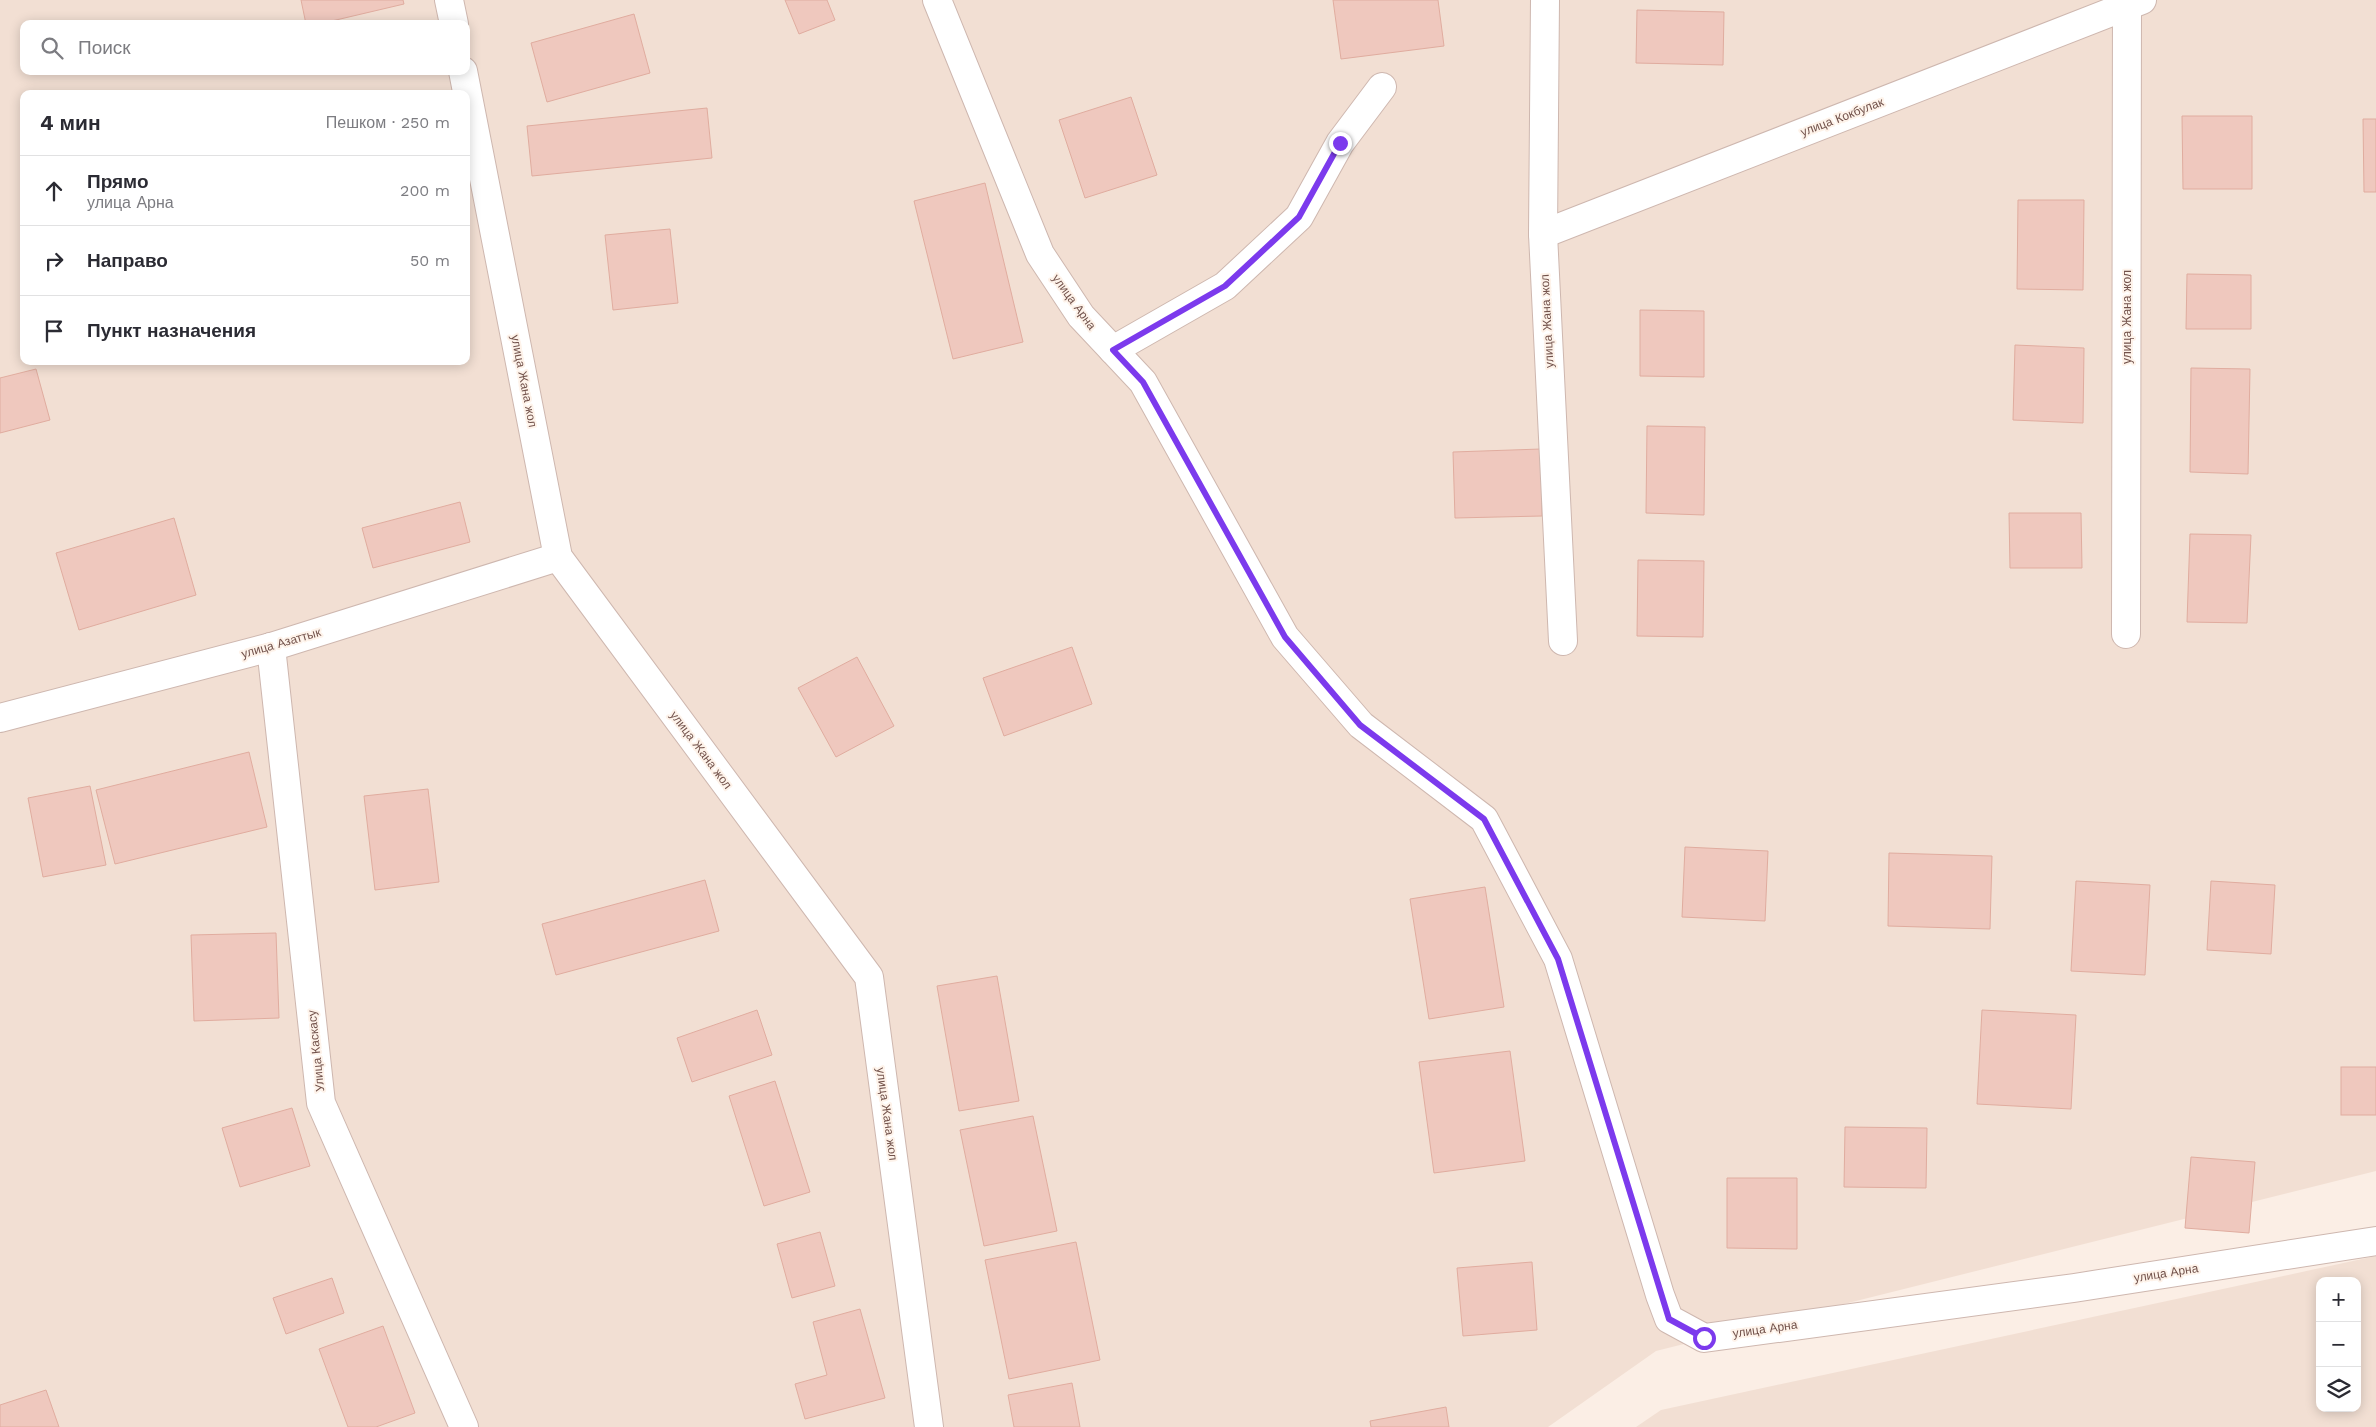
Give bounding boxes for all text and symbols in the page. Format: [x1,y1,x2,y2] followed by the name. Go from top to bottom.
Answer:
[20,20,470,75] search box
[38,34,66,62] icon: search
[78,36,131,59] text: Поиск
[1799,95,1886,139] street label: улица Кокбулак
[40,110,101,135] text: 4 мин
[326,113,450,132] text: Пешком · 250 m
[1329,132,1352,155] route end
[87,170,149,193] text: Прямо
[40,177,68,205] icon: ahead
[400,181,450,200] text: 200 m
[87,193,174,212] text: улица Арна
[40,247,68,275] icon: right
[87,249,168,272] text: Направо
[410,251,450,270] text: 50 m
[2120,270,2134,364] street label: улица Жана жол
[1049,272,1099,333] street label: улица Арна
[1538,274,1556,368] street label: улица Жана жол
[40,317,68,345] icon: arrive
[87,319,256,342] text: Пункт назначения
[508,334,540,428] street label: улица Жана жол
[240,625,323,661] street label: улица Азаттык
[667,708,735,792] street label: улица Жана жол
[305,1009,327,1093] street label: Улица Каскасу
[874,1067,900,1161] street label: улица Жана жол
[2133,1261,2200,1285] street label: улица Арна
[2316,1277,2361,1412] map controls
[2316,1277,2361,1322] button: +
[1732,1317,1799,1340] street label: улица Арна
[2316,1322,2361,1367] button: −
[1693,1327,1716,1350] route start
[2316,1367,2361,1412] button: layers

